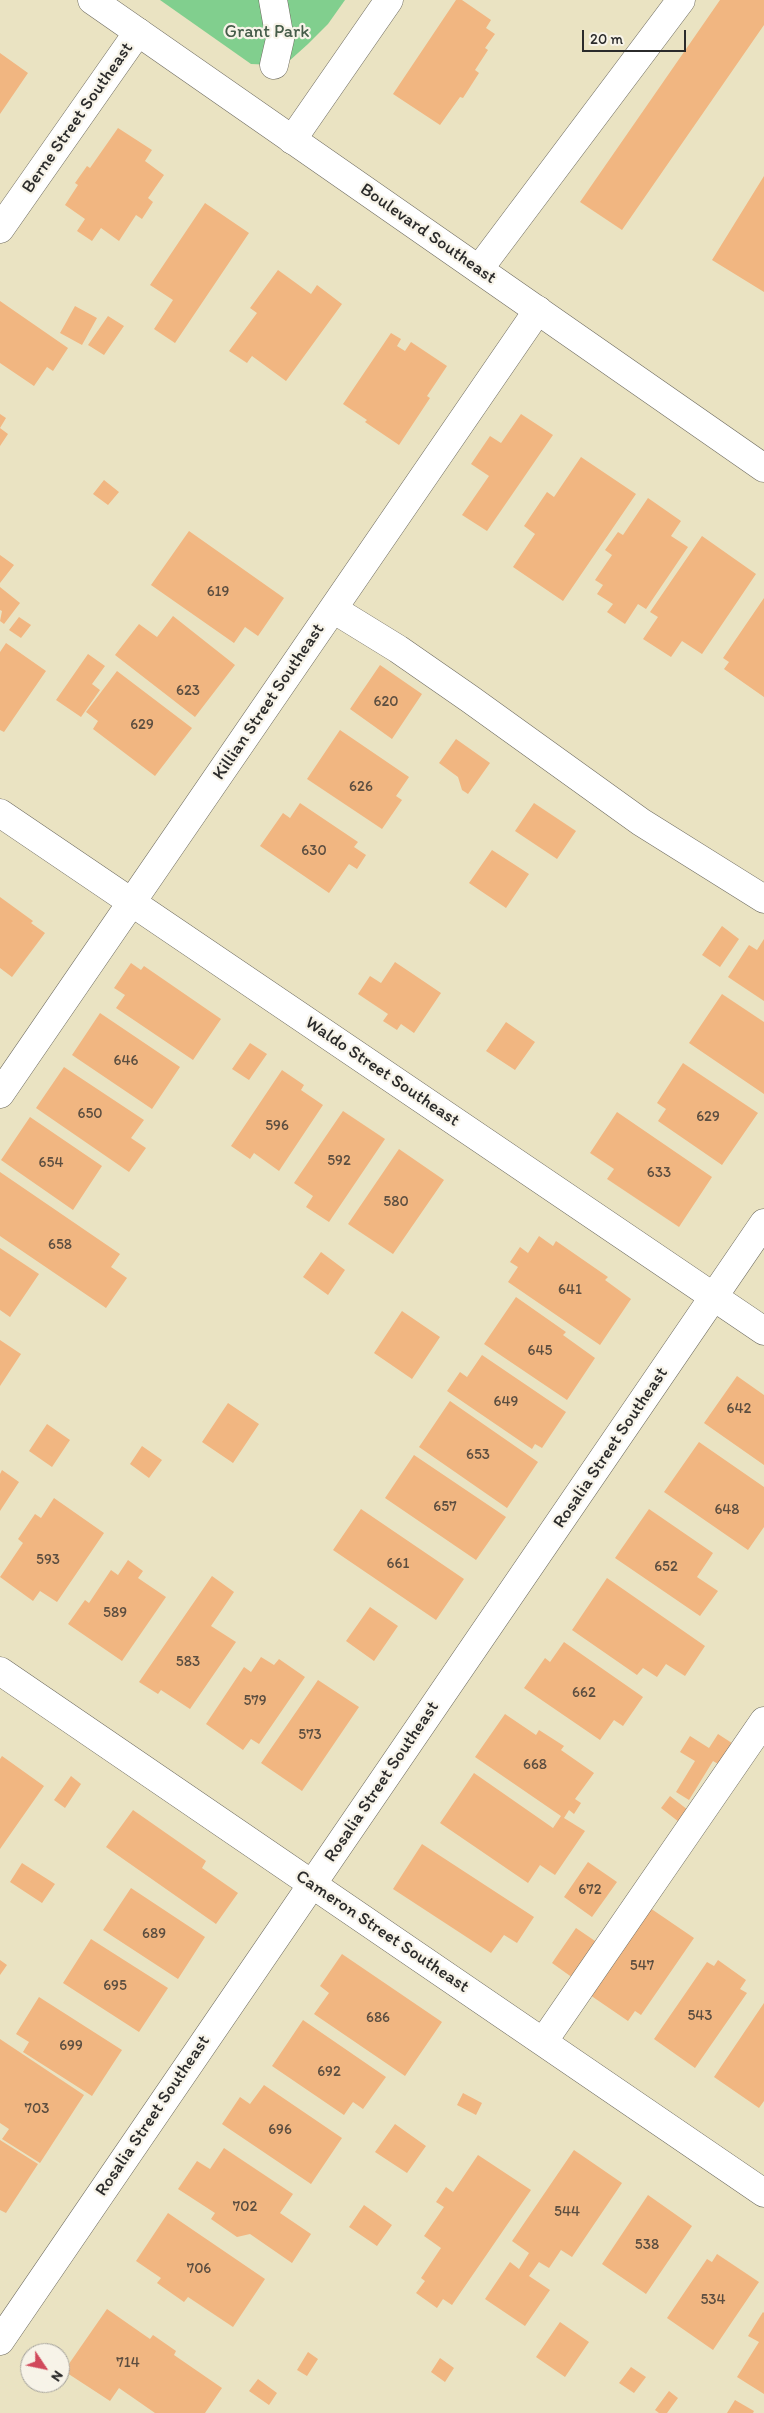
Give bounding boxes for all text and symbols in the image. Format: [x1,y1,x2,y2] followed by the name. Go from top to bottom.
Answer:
[584,20,688,52] scale bar
[225,21,309,43] park label: Grant Park
[590,30,623,48] text: 20 m
[18,38,138,198] street label: Berne Street Southeast
[356,179,500,289] street label: Boulevard Southeast
[207,583,229,601] house number: 619
[209,620,329,784] street label: Killian Street Southeast
[176,682,200,700] house number: 623
[373,693,399,711] house number: 620
[130,716,154,734] house number: 629
[349,778,373,796] house number: 626
[301,842,327,860] house number: 630
[301,1012,463,1132] street label: Waldo Street Southeast
[114,1052,138,1070] house number: 646
[77,1105,103,1123] house number: 650
[696,1108,720,1126] house number: 629
[265,1117,289,1135] house number: 596
[327,1152,351,1170] house number: 592
[39,1154,63,1172] house number: 654
[647,1164,671,1182] house number: 633
[383,1193,409,1211] house number: 580
[48,1236,72,1254] house number: 658
[558,1281,582,1299] house number: 641
[528,1342,552,1360] house number: 645
[549,1363,673,1533] street label: Rosalia Street Southeast
[494,1393,518,1411] house number: 649
[727,1400,751,1418] house number: 642
[466,1446,490,1464] house number: 653
[433,1498,457,1516] house number: 657
[714,1501,740,1519] house number: 648
[36,1551,60,1569] house number: 593
[387,1555,409,1573] house number: 661
[654,1558,678,1576] house number: 652
[103,1604,127,1622] house number: 589
[176,1653,200,1671] house number: 583
[572,1684,596,1702] house number: 662
[243,1692,267,1710] house number: 579
[320,1697,444,1867] street label: Rosalia Street Southeast
[298,1726,322,1744] house number: 573
[523,1756,547,1774] house number: 668
[291,1866,473,1998] street label: Cameron Street Southeast
[578,1881,602,1899] house number: 672
[142,1925,166,1943] house number: 689
[630,1957,654,1975] house number: 547
[103,1977,127,1995] house number: 695
[687,2007,713,2025] house number: 543
[366,2009,390,2027] house number: 686
[91,2031,215,2201] street label: Rosalia Street Southeast
[59,2037,83,2055] house number: 699
[317,2063,341,2081] house number: 692
[25,2100,49,2118] house number: 703
[268,2121,292,2139] house number: 696
[233,2198,257,2216] house number: 702
[554,2203,580,2221] house number: 544
[635,2236,659,2254] house number: 538
[187,2260,211,2278] house number: 706
[700,2291,726,2309] house number: 534
[20,2343,70,2393] north arrow
[116,2354,140,2372] house number: 714
[47,2367,67,2385] text: N

